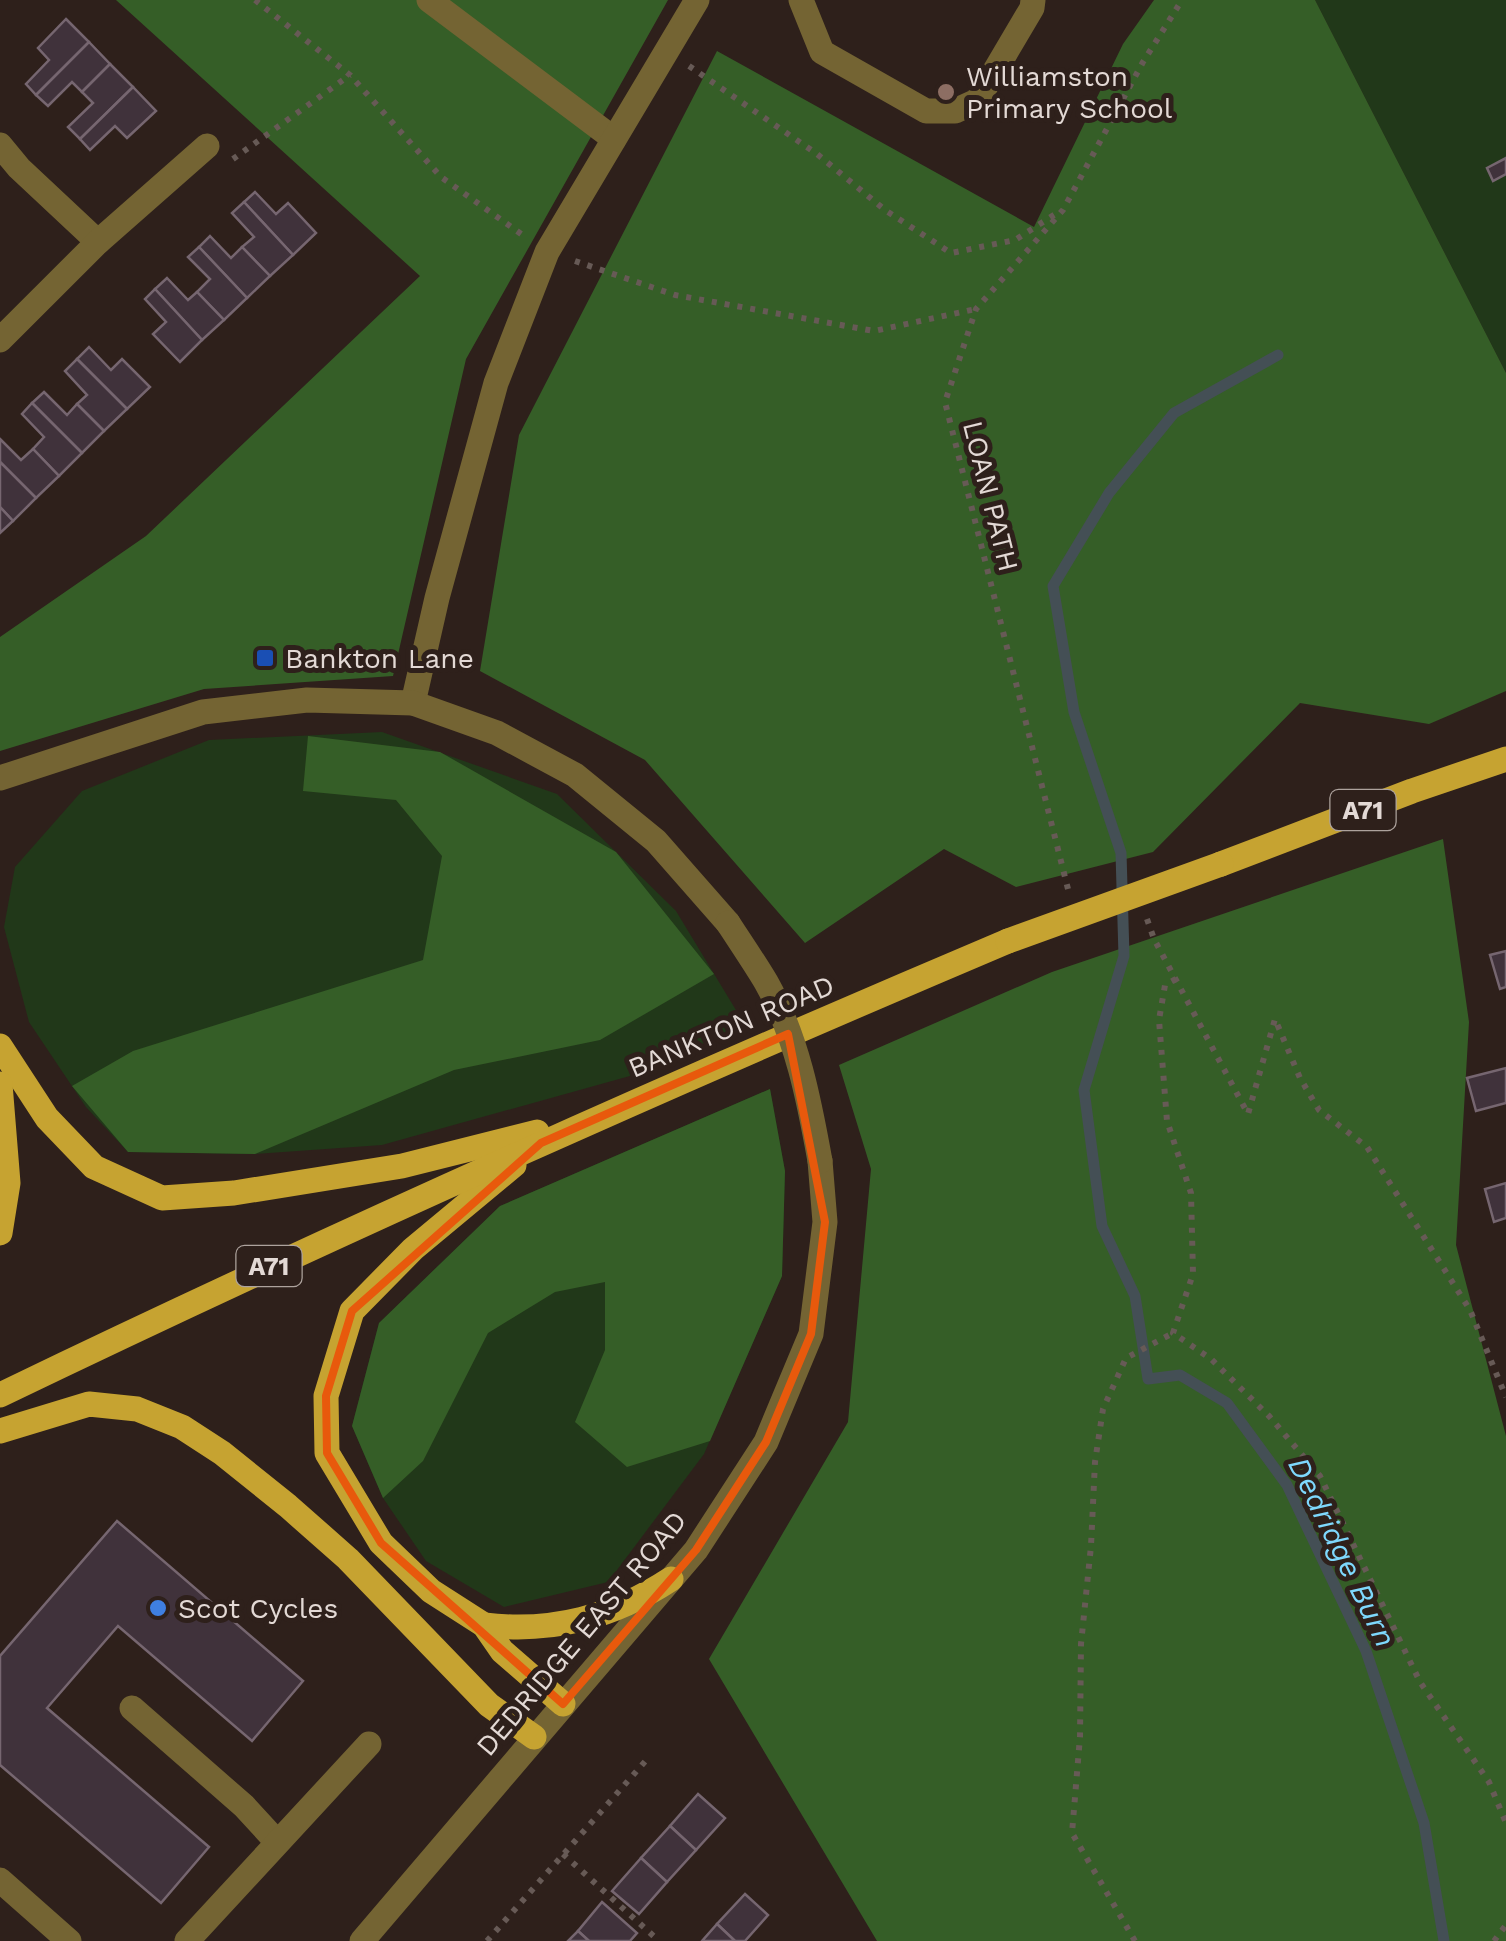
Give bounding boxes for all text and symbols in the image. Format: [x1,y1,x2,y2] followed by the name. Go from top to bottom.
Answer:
[966,60,1173,125] place label: Williamston Primary School
[935,81,957,103] marker: Williamston Primary School
[956,417,1025,575] street label: LOAN PATH
[285,642,474,675] place label: Bankton Lane
[254,647,276,669] marker: Bankton Lane
[1330,790,1396,830] road number: A71
[623,968,839,1085] street label: BANKTON ROAD
[236,1246,302,1286] road number: A71
[1281,1451,1404,1653] water label: Dedridge Burn
[469,1504,693,1762] street label: DEDRIDGE EAST ROAD
[178,1592,338,1625] place label: Scot Cycles
[147,1597,169,1619] marker: Scot Cycles

